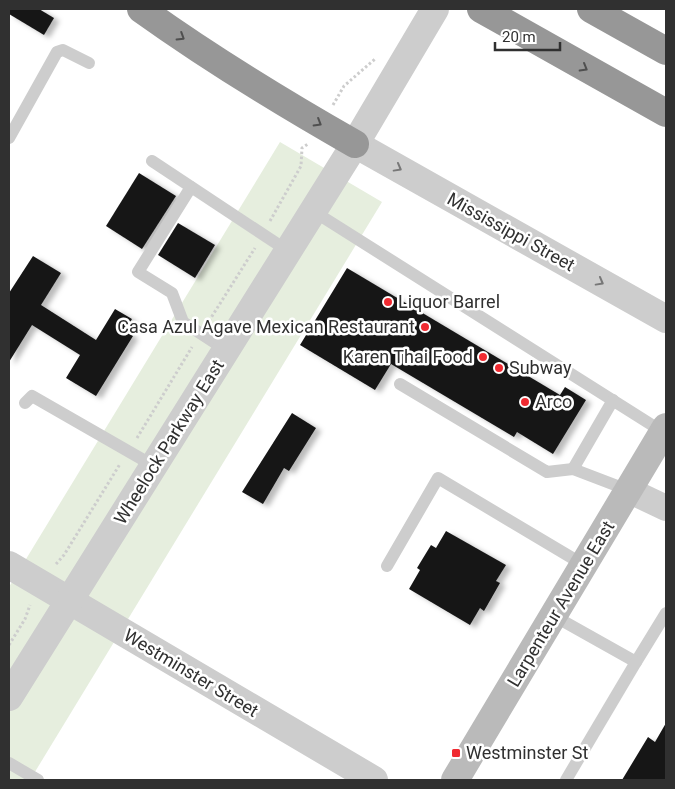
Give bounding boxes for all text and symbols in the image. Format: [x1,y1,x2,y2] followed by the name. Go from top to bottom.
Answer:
[495,20,560,52] scale bar
[502,28,536,46] text: 20 m
[175,30,184,40] one-way arrow
[579,61,588,71] one-way arrow
[313,117,322,127] one-way arrow
[392,162,401,172] one-way arrow
[444,188,579,275] street label: Mississippi Street
[595,276,604,286] one-way arrow
[398,291,500,312] place label: Liquor Barrel
[382,296,394,308] marker: Liquor Barrel
[117,316,415,337] place label: Casa Azul Agave Mexican Restaurant
[419,321,431,333] marker: Casa Azul Agave Mexican Restaurant
[343,346,473,367] place label: Karen Thai Food
[477,351,489,363] marker: Karen Thai Food
[109,355,228,528] street label: Wheelock Parkway East
[509,357,572,378] place label: Subway
[493,362,505,374] marker: Subway
[535,391,572,412] place label: Arco
[519,396,531,408] marker: Arco
[503,517,618,690] street label: Larpenteur Avenue East
[120,624,262,721] street label: Westminster Street
[466,742,588,763] place label: Westminster St
[450,747,462,759] marker: Westminster St

